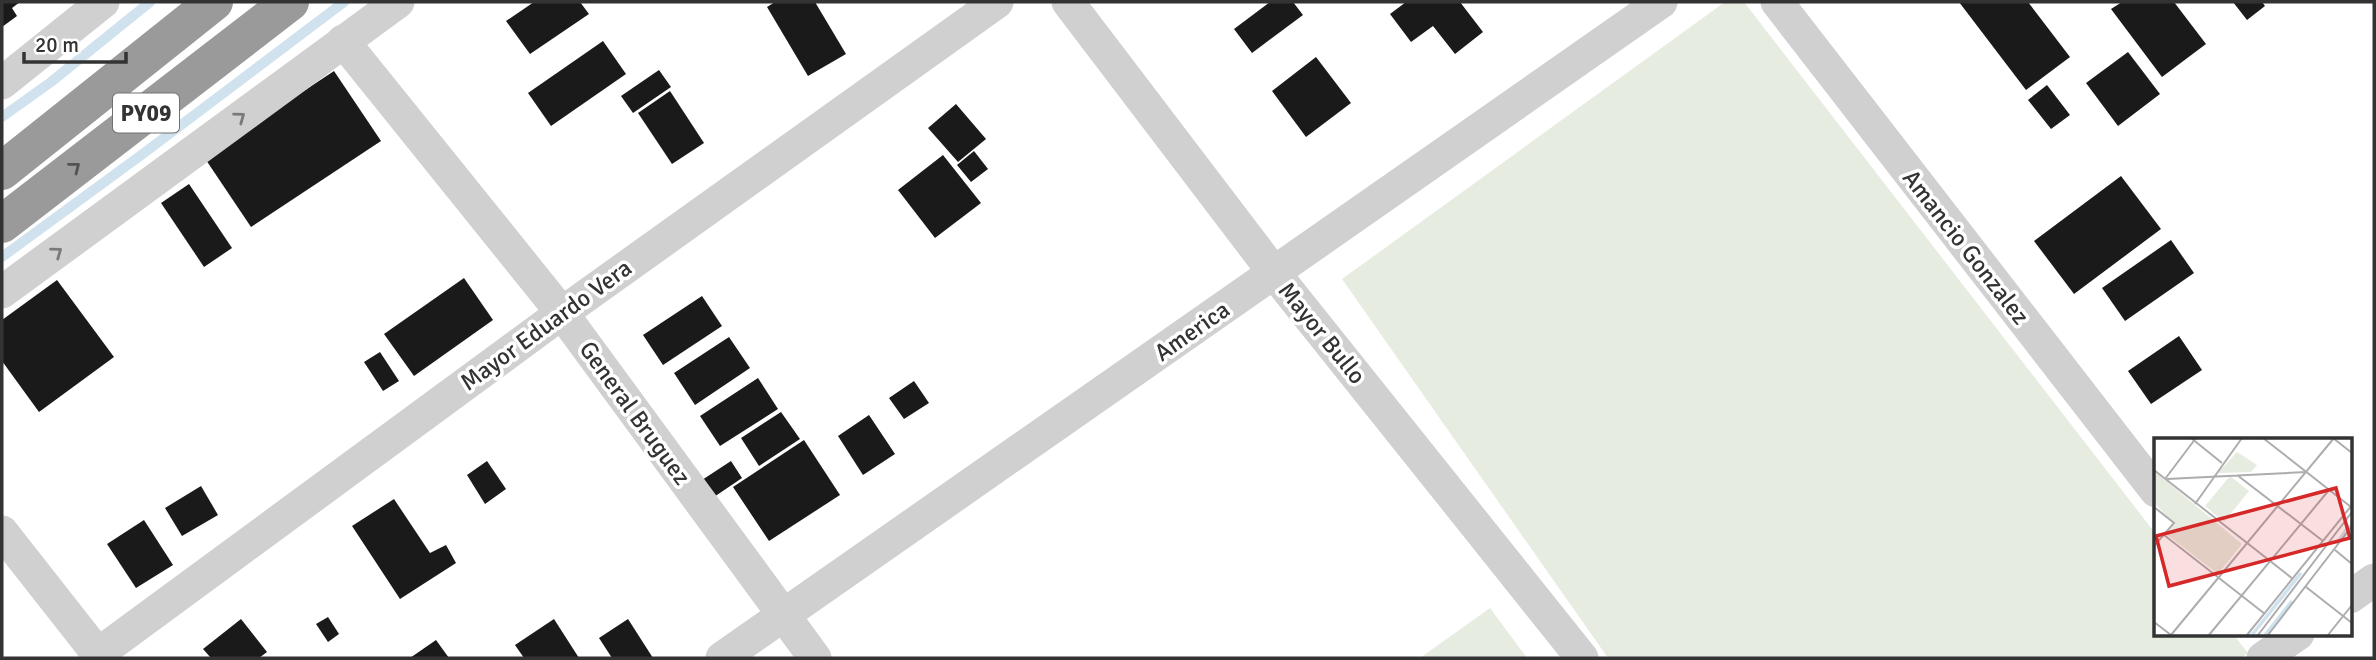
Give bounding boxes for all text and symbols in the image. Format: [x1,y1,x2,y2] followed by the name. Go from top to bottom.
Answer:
[24,21,126,65] scale bar
[35,32,79,58] text: 20 m
[113,94,179,132] road number: PY09
[232,113,245,125] one-way arrow
[68,163,80,176] one-way arrow
[1896,164,2036,330] street label: Amancio Gonzalez
[49,248,62,260] one-way arrow
[454,253,638,397] street label: Mayor Eduardo Vera
[1272,276,1372,390] street label: Mayor Bullo
[1149,294,1235,368] street label: America
[573,335,697,491] street label: General Bruguez
[2154,438,2352,636] inset map

